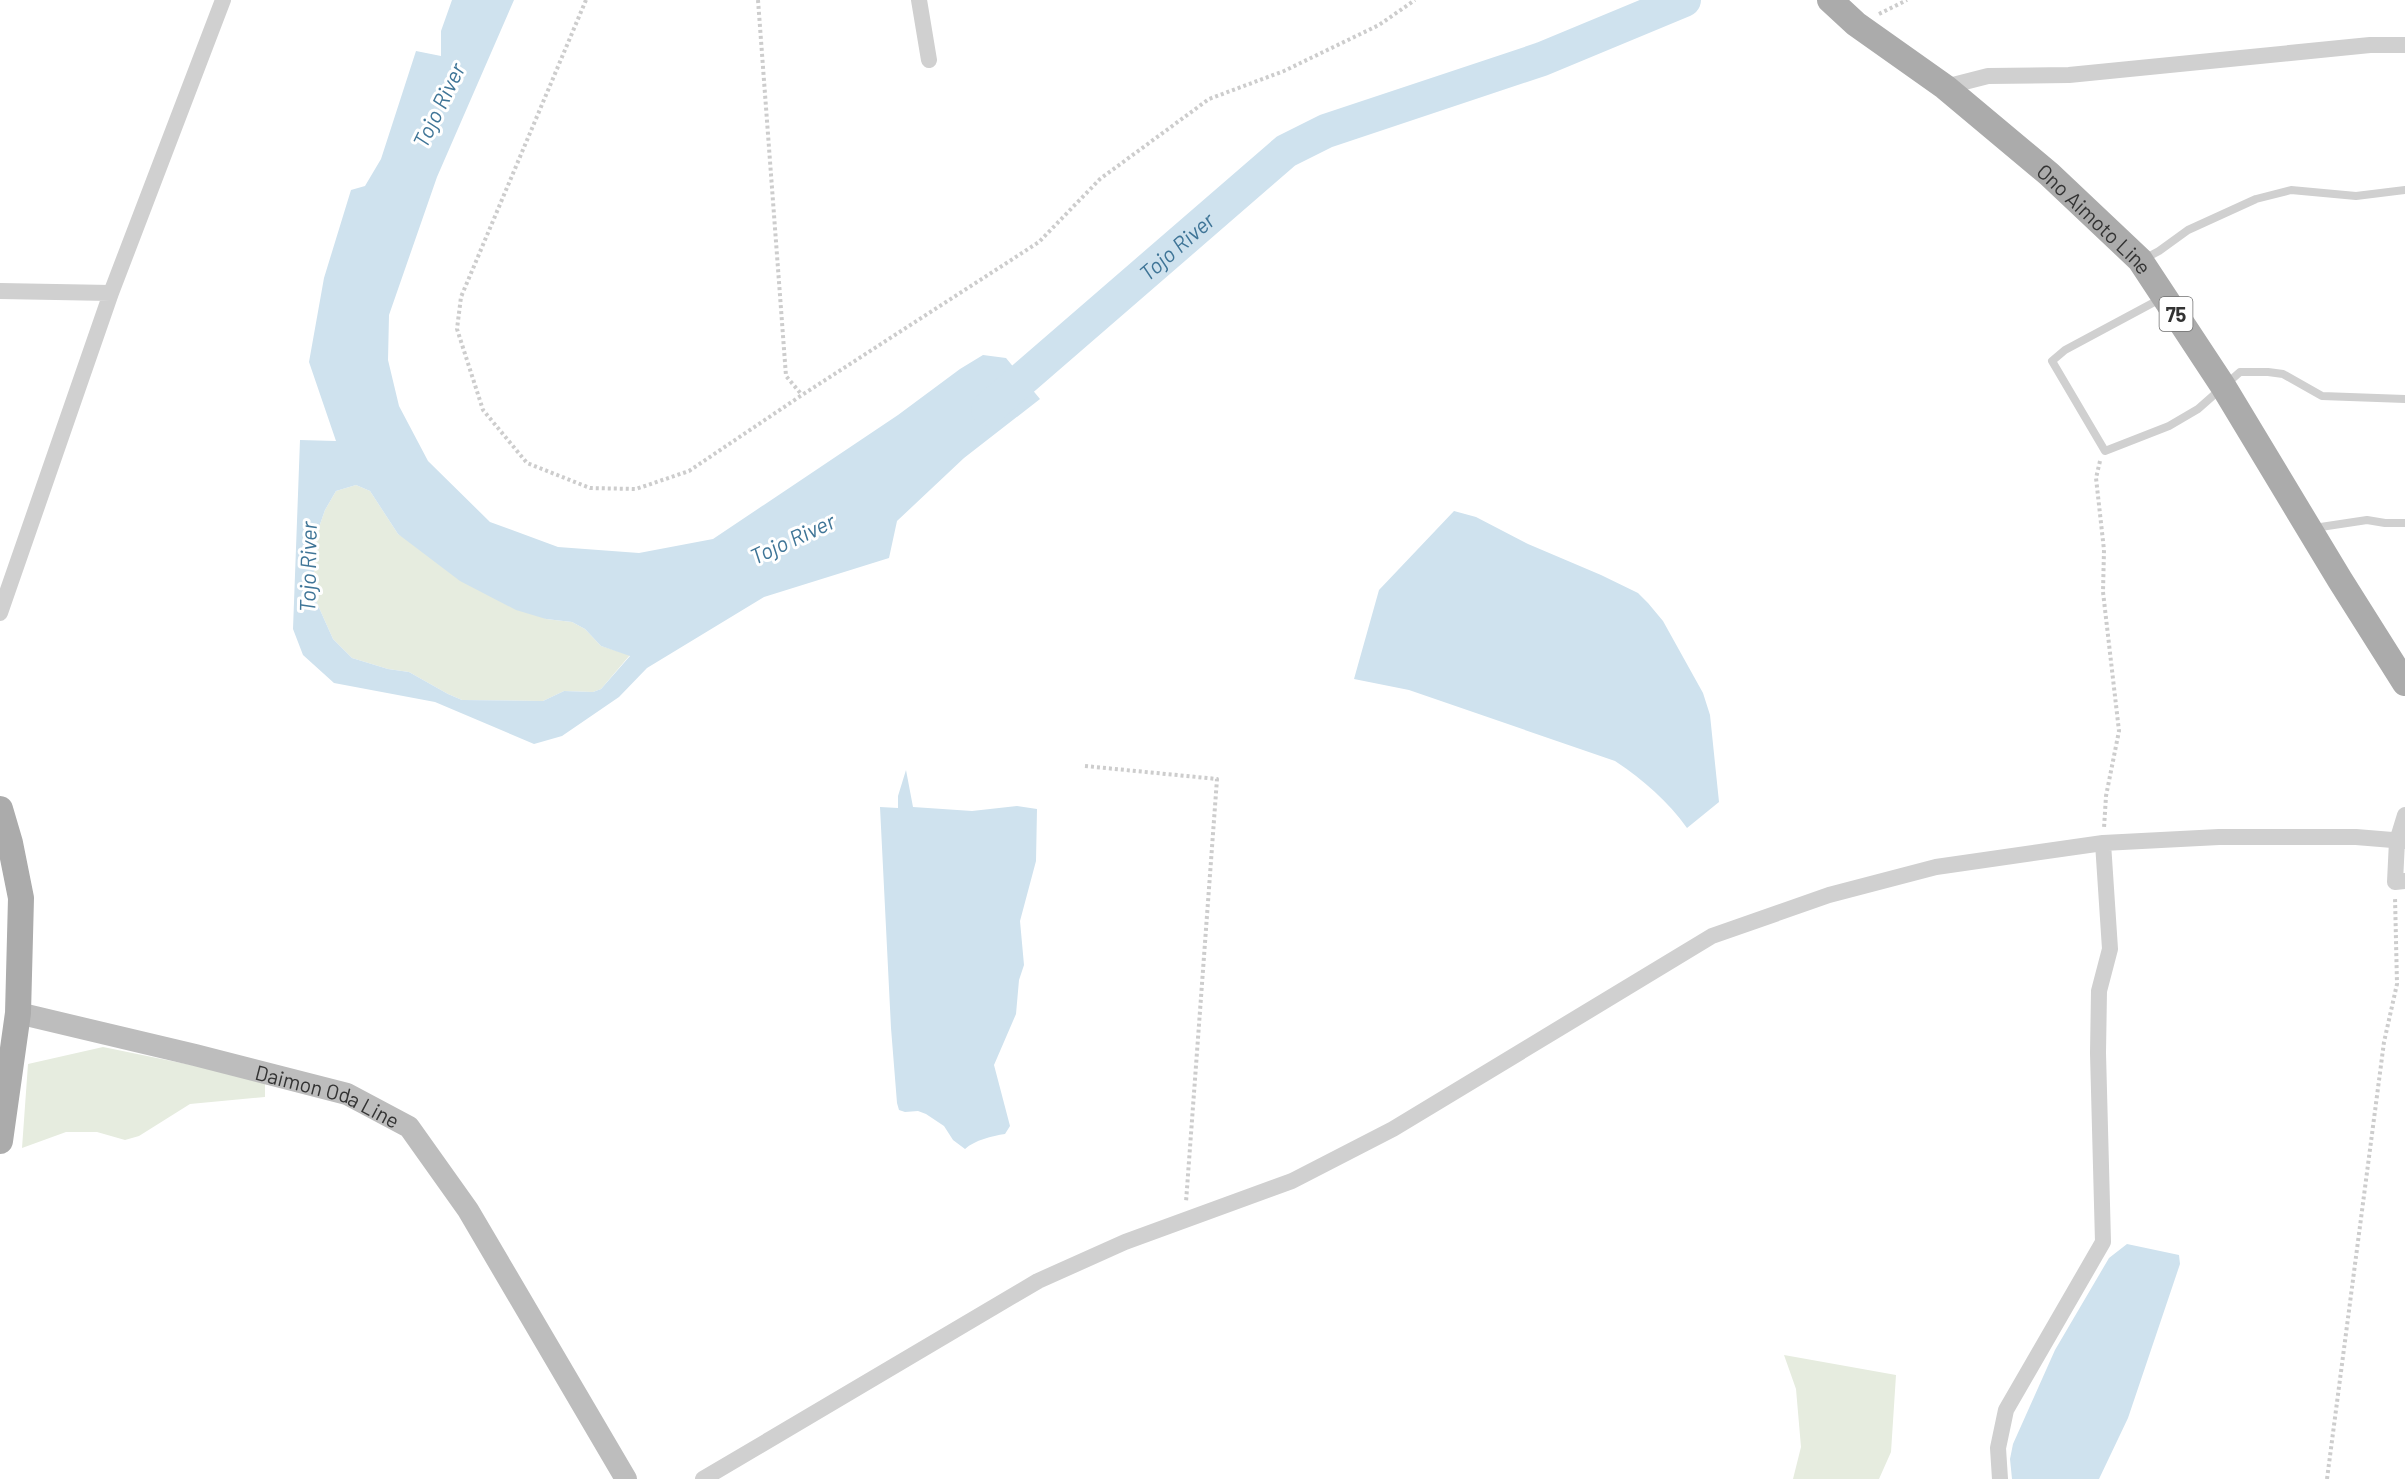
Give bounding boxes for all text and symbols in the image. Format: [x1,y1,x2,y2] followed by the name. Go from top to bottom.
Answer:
[406,57,470,152] water label: Tojo River
[2033,158,2158,278] street label: Ono Aimoto Line
[1133,206,1220,286] water label: Tojo River
[2160,297,2192,331] road number: 75
[745,507,840,569] water label: Tojo River
[293,520,321,613] water label: Tojo River
[253,1059,404,1132] street label: Daimon Oda Line

